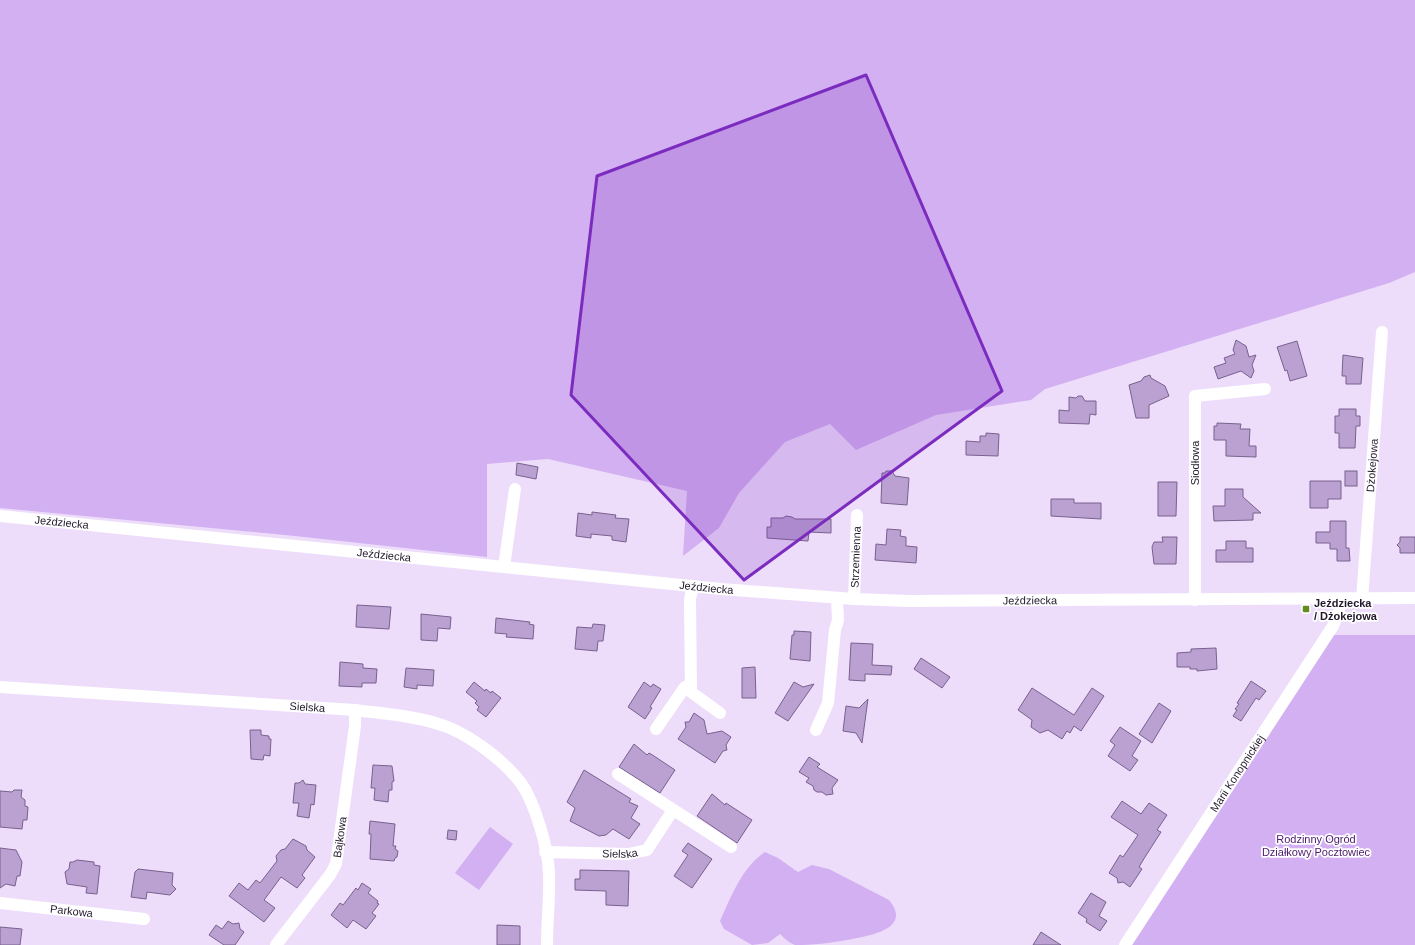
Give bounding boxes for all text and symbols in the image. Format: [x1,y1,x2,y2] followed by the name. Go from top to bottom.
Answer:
[1364,437,1380,493] street label: Dżokejowa
[1189,440,1201,485] street label: Siodłowa
[34,514,90,531] street label: Jeździecka
[848,525,863,588] street label: Strzemienna
[356,546,413,564] street label: Jeździecka
[679,579,735,596] street label: Jeździecka
[1003,594,1058,606] street label: Jeździecka
[1314,597,1378,622] place label: Jeździecka / Dżokejowa
[1301,604,1311,614] marker: Jeździecka / Dżokejowa
[289,700,326,714] street label: Sielska
[1208,733,1266,814] street label: Marii Konopnickiej
[331,815,349,859] street label: Bajkowa
[1262,833,1371,858] park label: Rodzinny Ogród Działkowy Pocztowiec
[602,846,640,860] street label: Sielska
[50,903,94,919] street label: Parkowa

